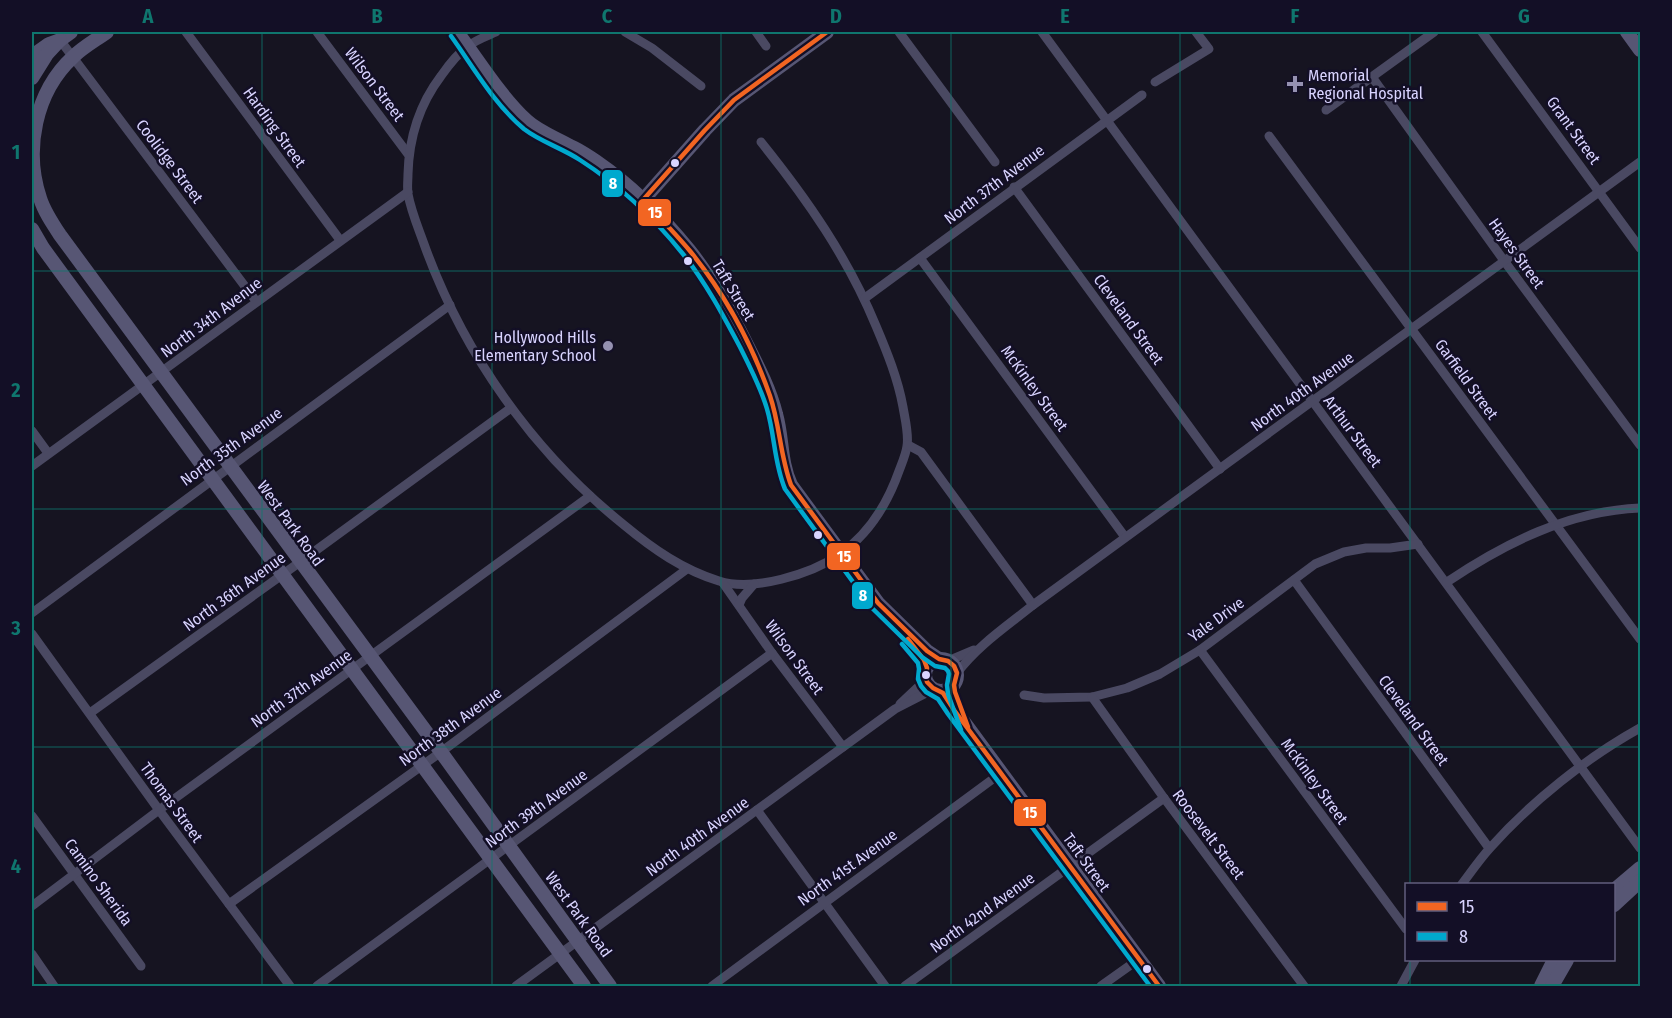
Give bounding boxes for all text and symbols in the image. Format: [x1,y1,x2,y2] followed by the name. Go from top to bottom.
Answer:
[142,4,155,28] text: A
[371,4,383,28] text: B
[602,4,613,28] text: C
[830,4,842,28] text: D
[1060,4,1070,28] text: E
[1291,4,1300,28] text: F
[1518,4,1530,28] text: G
[341,44,409,125] street label: Wilson Street
[1308,66,1423,103] place label: Memorial Regional Hospital
[1286,75,1304,93] marker: Memorial Regional Hospital
[239,84,310,172] street label: Harding Street
[1543,93,1605,168] street label: Grant Street
[132,116,208,207] street label: Coolidge Street
[12,140,20,164] text: 1
[941,141,1048,228] street label: North 37th Avenue
[669,157,681,169] unlabelled marker
[601,169,624,198] line badge: 8
[609,174,618,193] text: 8
[637,198,672,227] line badge: 15
[648,203,662,222] text: 15
[1485,214,1549,293] street label: Hayes Street
[682,255,694,267] unlabelled marker
[708,256,760,325] street label: Taft Street
[1089,270,1168,369] street label: Cleveland Street
[157,273,266,362] street label: North 34th Avenue
[474,328,596,365] place label: Hollywood Hills Elementary School
[1431,335,1503,424] street label: Garfield Street
[601,339,615,353] marker: Hollywood Hills Elementary School
[997,342,1073,436] street label: McKinley Street
[1247,348,1358,435] street label: North 40th Avenue
[10,378,21,402] text: 2
[1320,392,1386,471] street label: Arthur Street
[177,403,286,490] street label: North 35th Avenue
[253,477,328,570] street label: West Park Road
[812,529,824,541] unlabelled marker
[826,542,861,571] line badge: 15
[837,547,851,566] text: 15
[179,548,289,635] street label: North 36th Avenue
[851,581,874,610] line badge: 8
[859,586,868,605] text: 8
[1185,593,1248,646] street label: Yale Drive
[10,616,21,640] text: 3
[761,617,828,699] street label: Wilson Street
[247,645,356,731] street label: North 37th Avenue
[920,669,932,681] unlabelled marker
[1374,671,1453,770] street label: Cleveland Street
[395,683,505,770] street label: North 38th Avenue
[1277,735,1353,829] street label: McKinley Street
[136,759,207,847] street label: Thomas Street
[482,765,591,852] street label: North 39th Avenue
[1169,786,1249,884] street label: Roosevelt Street
[642,793,753,880] street label: North 40th Avenue
[1013,798,1047,827] line badge: 15
[1023,803,1037,822] text: 15
[794,825,901,910] street label: North 41st Avenue
[1059,829,1115,896] street label: Taft Street
[61,835,137,930] street label: Camino Sherida
[11,854,21,878] text: 4
[541,868,616,961] street label: West Park Road
[926,868,1038,957] street label: North 42nd Avenue
[1405,883,1615,961] legend
[1459,896,1474,918] text: 15
[1459,926,1468,948] text: 8
[1141,963,1153,975] unlabelled marker

